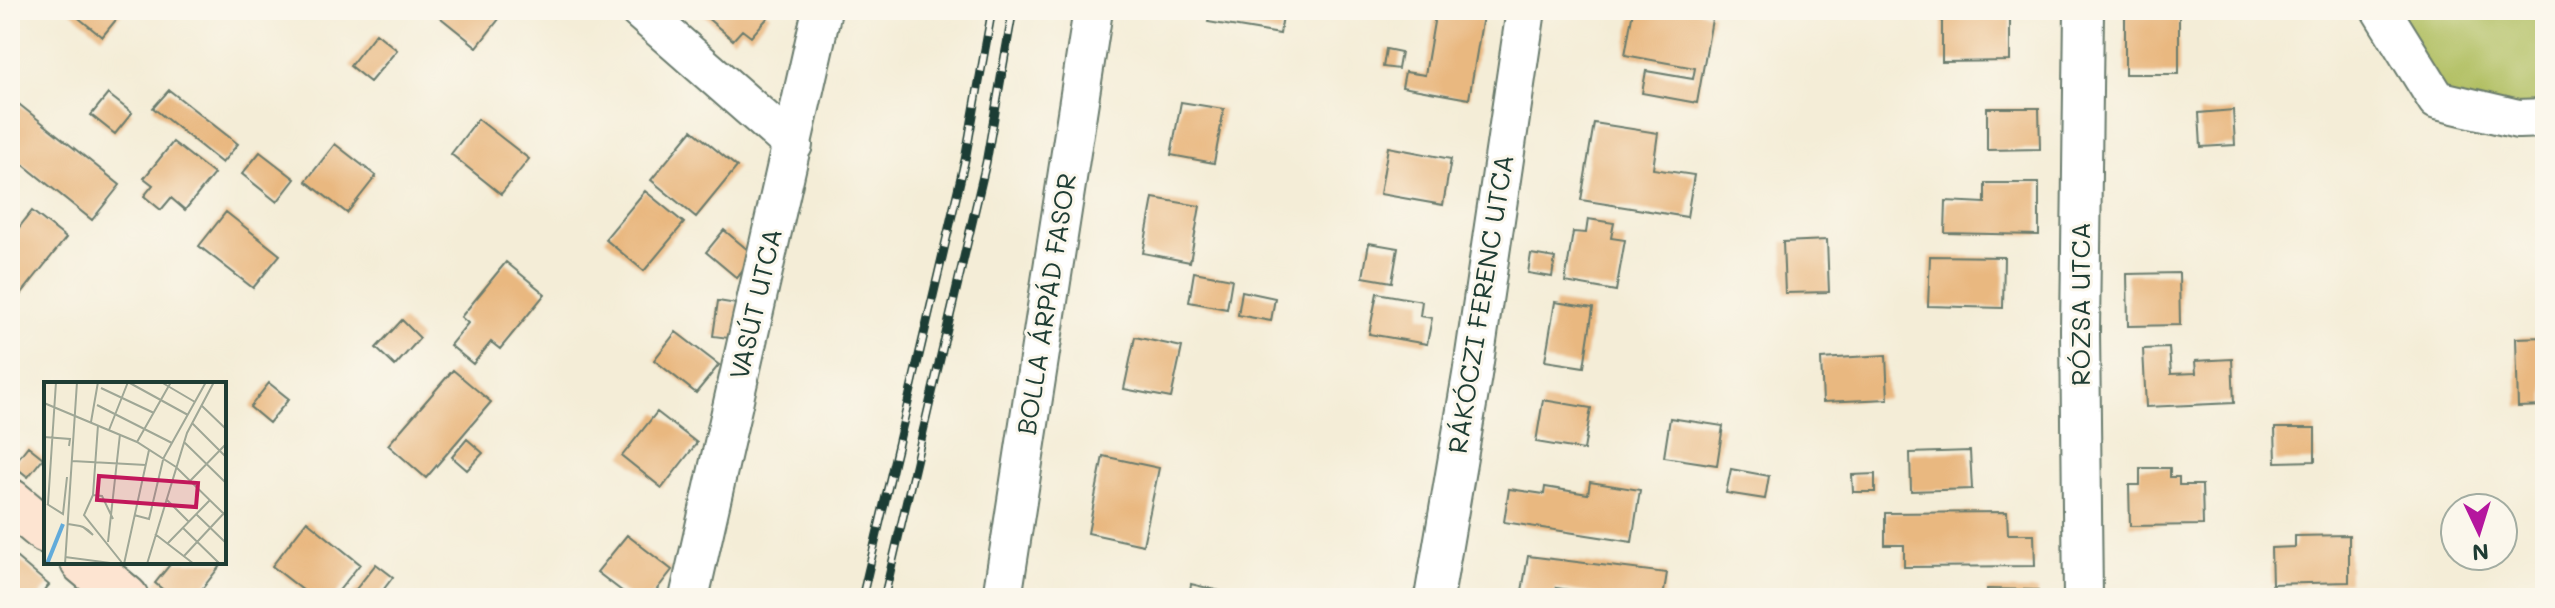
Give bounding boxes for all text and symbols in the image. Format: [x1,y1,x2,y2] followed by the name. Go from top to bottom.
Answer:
[1440,152,1520,456] street label: RÁKÓCZI FERENC UTCA
[1009,171,1083,437] street label: BOLLA ÁRPÁD FASOR
[2063,222,2097,386] street label: RÓZSA UTCA
[721,225,789,383] street label: VASÚT UTCA
[44,382,226,564] inset map
[2439,492,2519,572] north arrow
[2471,537,2490,567] text: N

